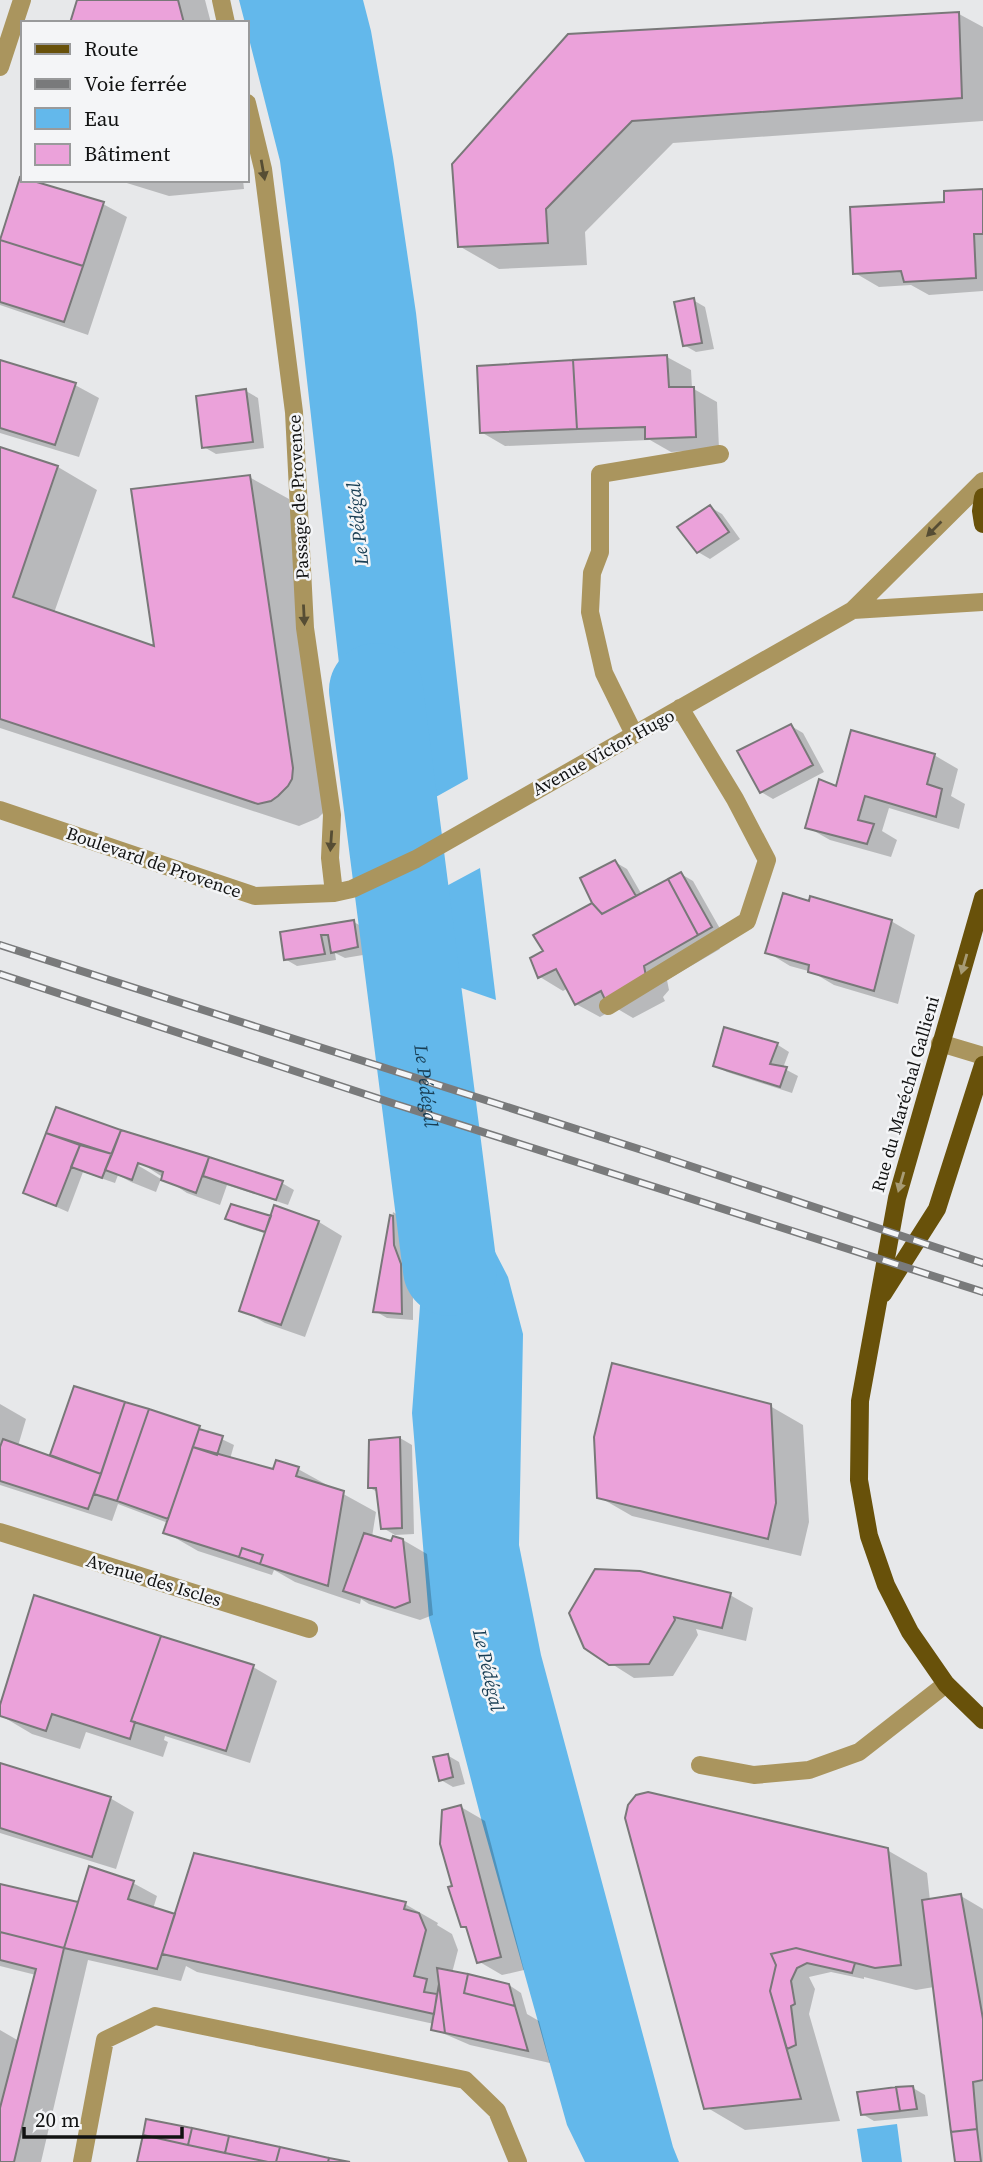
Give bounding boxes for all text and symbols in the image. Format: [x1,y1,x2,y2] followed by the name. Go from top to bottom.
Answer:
[21,21,248,182] legend
[84,34,139,63] text: Route
[84,69,187,98] text: Voie ferrée
[84,104,120,133] text: Eau
[84,139,170,168] text: Bâtiment
[257,159,268,181] one-way arrow
[281,414,315,580] street label: Passage de Provence
[340,481,374,568] water label: Le Pédégal
[926,521,943,538] one-way arrow
[299,605,310,627] one-way arrow
[527,702,679,802] street label: Avenue Victor Hugo
[63,820,245,904] street label: Boulevard de Provence
[325,830,336,852] one-way arrow
[958,953,968,974] one-way arrow
[865,993,945,1195] street label: Rue du Maréchal Gallieni
[408,1042,445,1129] water label: Le Pédégal
[895,1171,906,1193] one-way arrow
[84,1548,225,1612] street label: Avenue des Iscles
[467,1626,511,1714] water label: Le Pédégal
[24,2096,182,2140] scale bar
[35,2105,80,2134] text: 20 m

